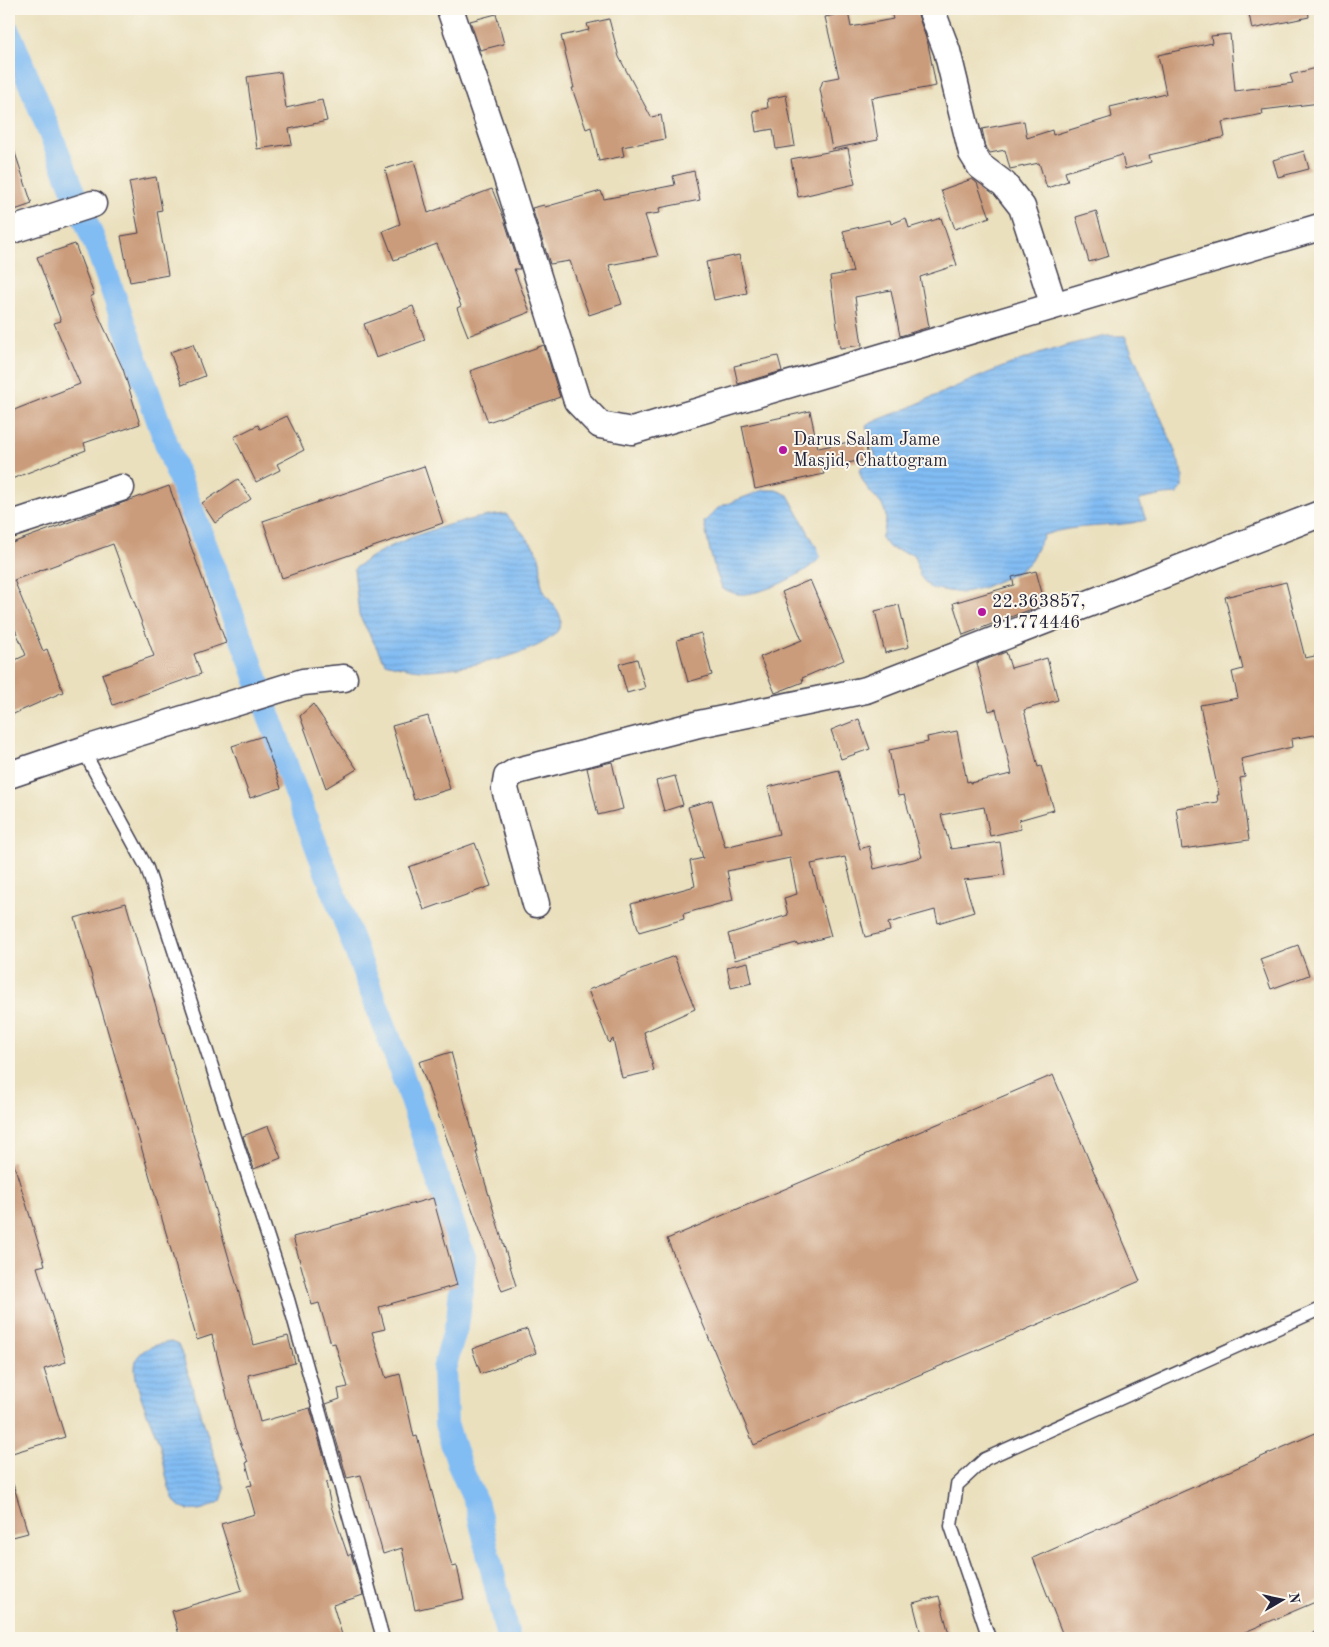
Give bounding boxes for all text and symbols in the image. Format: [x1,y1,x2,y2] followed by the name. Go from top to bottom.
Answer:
[793,431,947,470] place label: Darus Salam Jame Masjid, Chattogram
[777,444,789,456] marker: Darus Salam Jame Masjid, Chattogram
[992,593,1086,632] place label: 22.363857, 91.774446
[976,606,988,618] marker: 22.363857, 91.774446
[1256,1574,1306,1624] north arrow
[1286,1592,1302,1605] text: N

